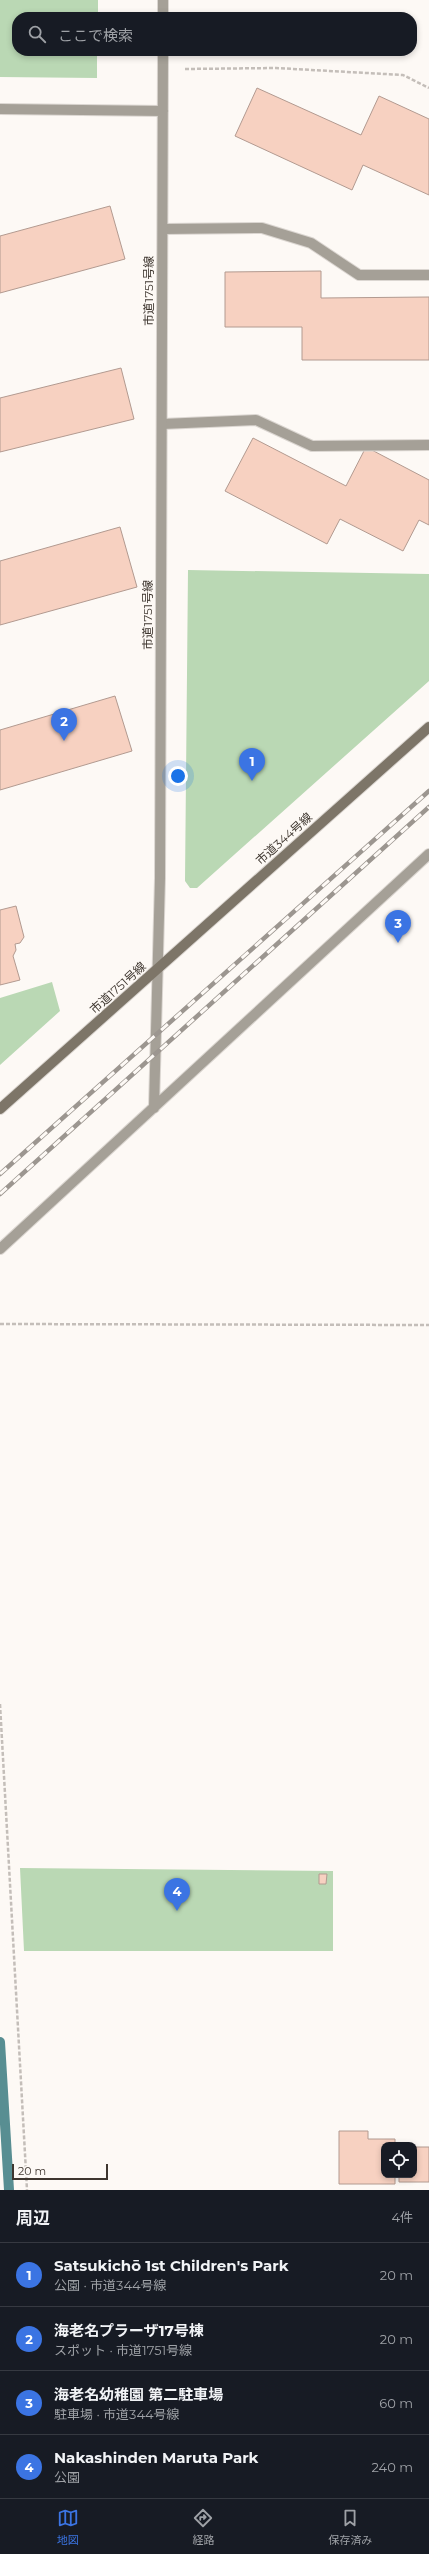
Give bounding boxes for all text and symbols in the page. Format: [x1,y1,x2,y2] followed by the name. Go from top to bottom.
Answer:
[12,12,417,56] search box
[26,23,48,45] icon: search
[58,26,133,45] text: ここで検索
[141,256,156,326] street label: 市道1751号線
[140,580,155,650] street label: 市道1751号線
[51,708,77,741] pin: 2
[239,748,265,781] pin: 1
[168,766,188,786] your location
[252,809,315,868] street label: 市道344号線
[385,910,411,943] pin: 3
[87,959,149,1017] street label: 市道1751号線
[164,1878,190,1911] pin: 4
[381,2142,417,2178] map controls
[381,2142,417,2178] button: locate
[12,2162,108,2181] scale bar
[18,2164,46,2178] text: 20 m
[16,2208,50,2228] text: 周辺
[391,2209,413,2225] text: 4件
[54,2256,289,2275] text: Satsukichō 1st Children's Park
[26,2267,32,2283] text: 1
[380,2267,413,2283] text: 20 m
[54,2277,167,2293] text: 公園 · 市道344号線
[54,2321,204,2340] text: 海老名プラーザ17号棟
[25,2331,33,2347] text: 2
[380,2331,413,2347] text: 20 m
[54,2342,192,2358] text: スポット · 市道1751号線
[54,2385,223,2404] text: 海老名幼稚園 第二駐車場
[25,2395,33,2411] text: 3
[379,2395,413,2411] text: 60 m
[54,2406,180,2422] text: 駐車場 · 市道344号線
[54,2448,258,2467] text: Nakashinden Maruta Park
[25,2459,33,2475] text: 4
[372,2459,413,2475] text: 240 m
[54,2469,80,2485] text: 公園
[57,2507,79,2547] tab: 地図
[192,2507,214,2547] tab: 経路
[328,2507,372,2547] tab: 保存済み

